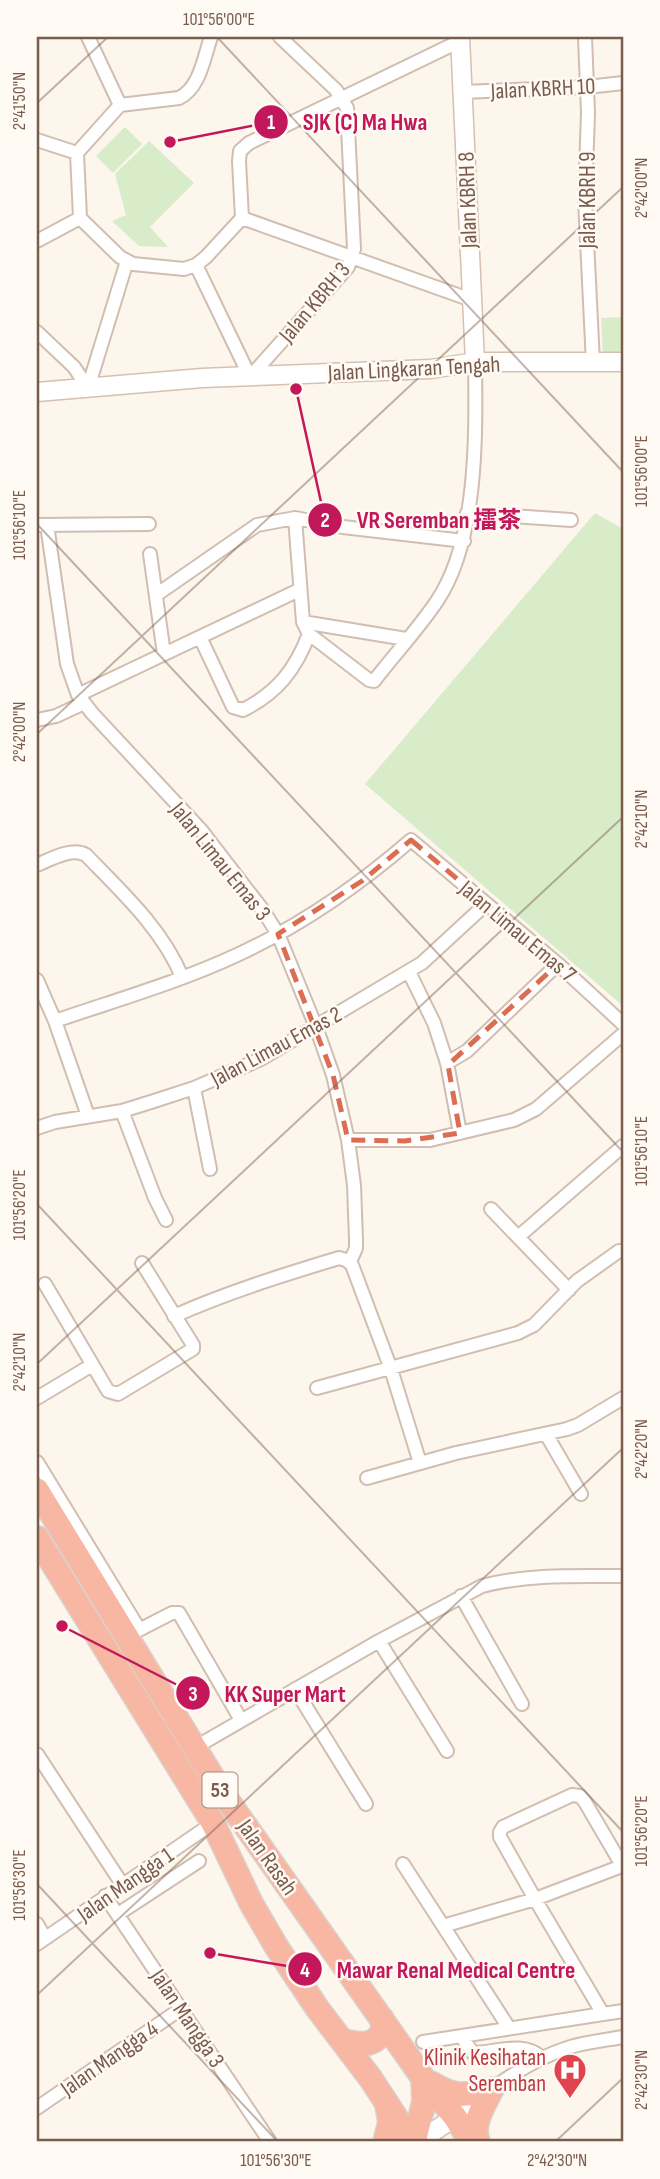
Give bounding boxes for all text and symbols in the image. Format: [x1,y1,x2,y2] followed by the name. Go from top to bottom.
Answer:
[183,9,255,30] text: 101°56'00"E
[9,72,30,130] text: 2°41'50"N
[489,72,596,106] street label: Jalan KBRH 10
[254,99,441,144] callout: SJK (C) Ma Hwa
[303,108,427,137] text: SJK (C) Ma Hwa
[267,110,275,135] text: 1
[452,151,484,250] street label: Jalan KBRH 8
[574,152,602,249] street label: Jalan KBRH 9
[631,158,652,218] text: 2°42'00"N
[272,257,356,349] street label: Jalan KBRH 3
[326,350,501,388] street label: Jalan Lingkaran Tengah
[631,435,652,507] text: 101°56'00"E
[9,490,30,560] text: 101°56'10"E
[308,497,535,542] callout: VR Seremban 擂茶
[357,506,521,535] text: VR Seremban 擂茶
[320,508,330,533] text: 2
[9,702,30,762] text: 2°42'00"N
[631,790,652,849] text: 2°42'10"N
[163,796,277,927] street label: Jalan Limau Emas 3
[452,874,582,989] street label: Jalan Limau Emas 7
[205,1001,347,1094] street label: Jalan Limau Emas 2
[631,1116,652,1186] text: 101°56'10"E
[9,1169,30,1241] text: 101°56'20"E
[9,1333,30,1392] text: 2°42'10"N
[631,1419,652,1479] text: 2°42'20"N
[176,1671,360,1716] callout: KK Super Mart
[224,1680,346,1709] text: KK Super Mart
[188,1682,198,1707] text: 3
[202,1772,238,1808] road number: 53
[631,1795,652,1867] text: 101°56'20"E
[230,1813,303,1901] street label: Jalan Rasah
[71,1841,179,1929] street label: Jalan Mangga 1
[9,1849,30,1921] text: 101°56'30"E
[287,1947,589,1992] callout: Mawar Renal Medical Centre
[337,1956,575,1985] text: Mawar Renal Medical Centre
[300,1958,310,1983] text: 4
[143,1963,230,2073] street label: Jalan Mangga 3
[55,2015,164,2103] street label: Jalan Mangga 4
[424,2044,546,2098] place label: Klinik Kesihatan Seremban
[631,2050,652,2110] text: 2°42'30"N
[551,2051,589,2100] hospital icon: Klinik Kesihatan Seremban
[240,2150,312,2171] text: 101°56'30"E
[527,2150,587,2171] text: 2°42'30"N

